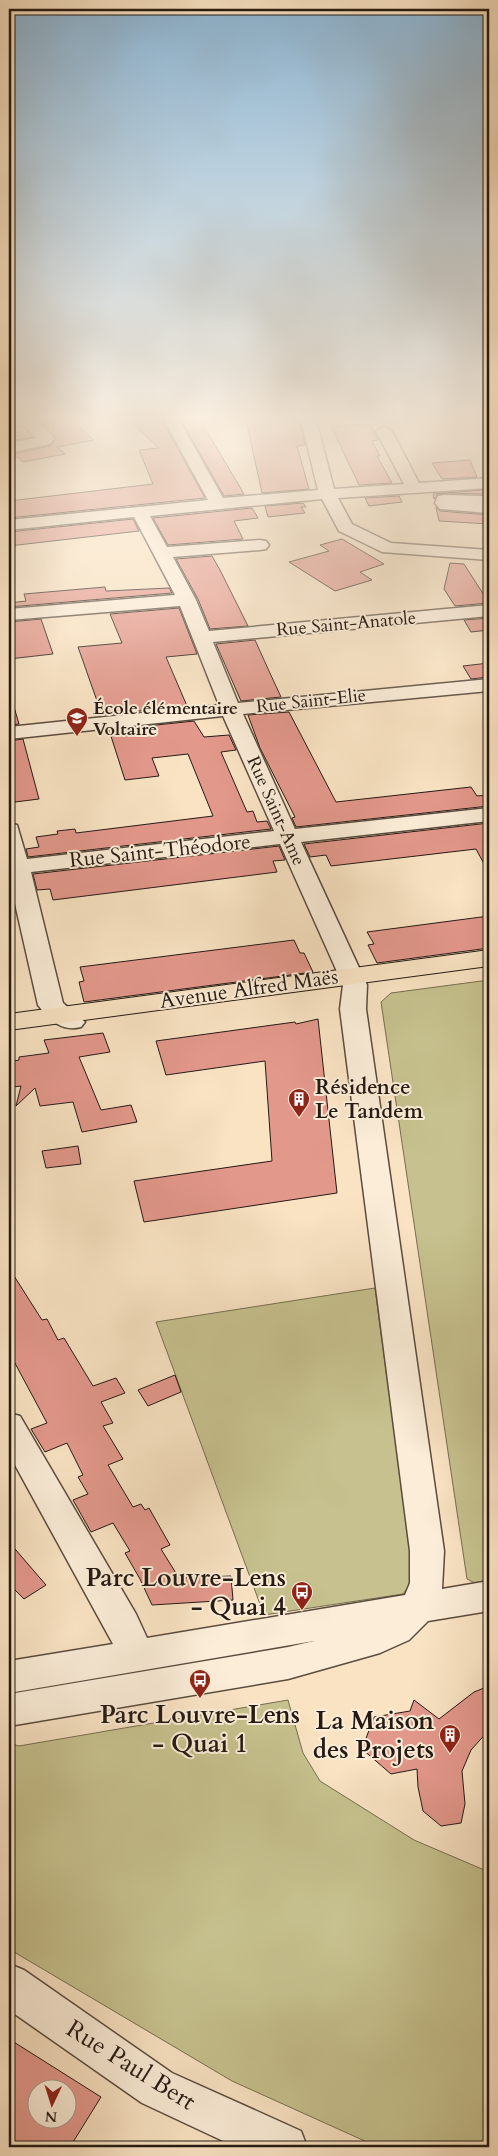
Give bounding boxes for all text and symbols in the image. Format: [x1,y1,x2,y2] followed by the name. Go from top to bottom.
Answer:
[275,605,417,643] street label: Rue Saint-Anatole
[255,683,367,719] street label: Rue Saint-Elie
[93,696,238,742] place label: École élémentaire Voltaire
[65,706,89,737] school or university icon: École élémentaire Voltaire
[241,752,311,870] street label: Rue Saint-Ame
[68,827,252,875] street label: Rue Saint-Théodore
[158,962,340,1016] street label: Avenue Alfred Maës
[315,1073,424,1126] place label: Résidence Le Tandem
[287,1087,311,1118] building icon: Résidence Le Tandem
[86,1561,286,1624] place label: Parc Louvre-Lens - Quai 4
[290,1580,314,1611] bus stop icon: Parc Louvre-Lens - Quai 4
[188,1668,212,1699] bus stop icon: Parc Louvre-Lens - Quai 1
[100,1698,300,1761] place label: Parc Louvre-Lens - Quai 1
[313,1704,434,1767] place label: La Maison des Projets
[438,1723,462,1754] building icon: La Maison des Projets
[60,2012,202,2118] street label: Rue Paul Bert
[28,2078,78,2128] north arrow
[44,2107,58,2126] text: N

